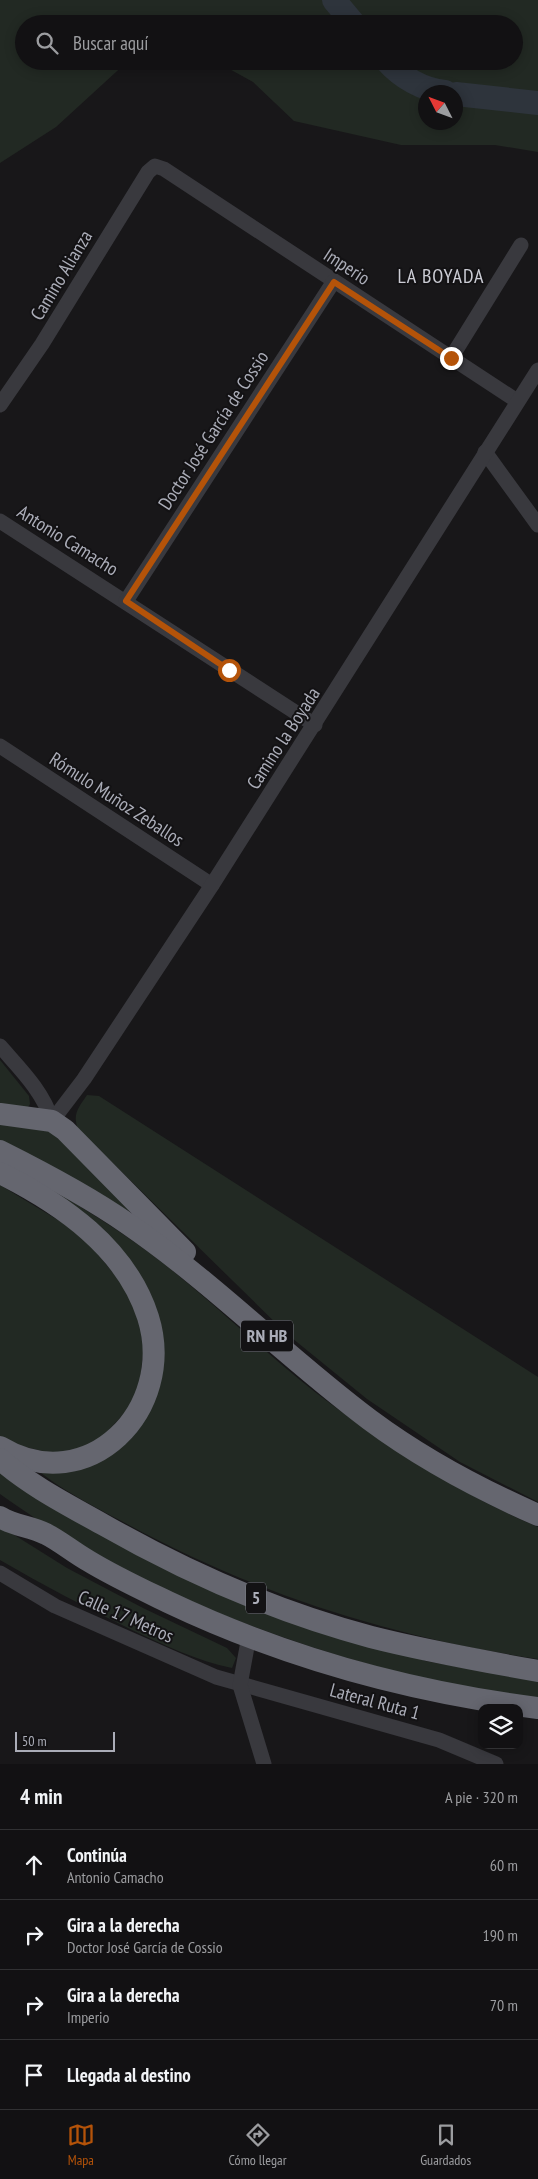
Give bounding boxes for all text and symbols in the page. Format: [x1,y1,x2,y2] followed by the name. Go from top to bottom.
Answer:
[15,15,523,70] search box
[33,29,61,57] icon: search
[73,31,148,55] text: Buscar aquí
[418,85,463,130] north arrow
[25,226,97,324] street label: Camino Alianza
[319,242,375,290] street label: Imperio
[397,263,485,289] district label: LA BOYADA
[153,346,273,514] street label: Doctor José García de Cossio
[440,347,463,370] route end
[13,499,123,581] street label: Antonio Camacho
[218,659,241,682] route start
[241,683,325,793] street label: Camino la Boyada
[45,747,189,851] street label: Rómulo Muñoz Zeballos
[241,1320,293,1352] road number: RN HB
[246,1582,266,1614] road number: 5
[74,1584,178,1648] street label: Calle 17 Metros
[327,1677,423,1725] street label: Lateral Ruta 1
[478,1704,523,1749] map controls
[478,1704,523,1749] button: layers
[15,1729,115,1752] scale bar
[22,1732,47,1750] text: 50 m
[20,1783,62,1810] text: 4 min
[445,1787,518,1807] text: A pie · 320 m
[67,1843,127,1867] text: Continúa
[20,1851,48,1879] icon: ahead
[490,1855,518,1875] text: 60 m
[67,1867,164,1887] text: Antonio Camacho
[67,1913,180,1937] text: Gira a la derecha
[20,1921,48,1949] icon: right
[483,1925,518,1945] text: 190 m
[67,1937,223,1957] text: Doctor José García de Cossio
[67,1983,180,2007] text: Gira a la derecha
[20,1991,48,2019] icon: right
[490,1995,518,2015] text: 70 m
[67,2007,109,2027] text: Imperio
[20,2061,48,2089] icon: arrive
[67,2063,191,2087] text: Llegada al destino
[67,2121,95,2169] tab: Mapa
[229,2121,286,2169] tab: Cómo llegar
[420,2121,471,2169] tab: Guardados

